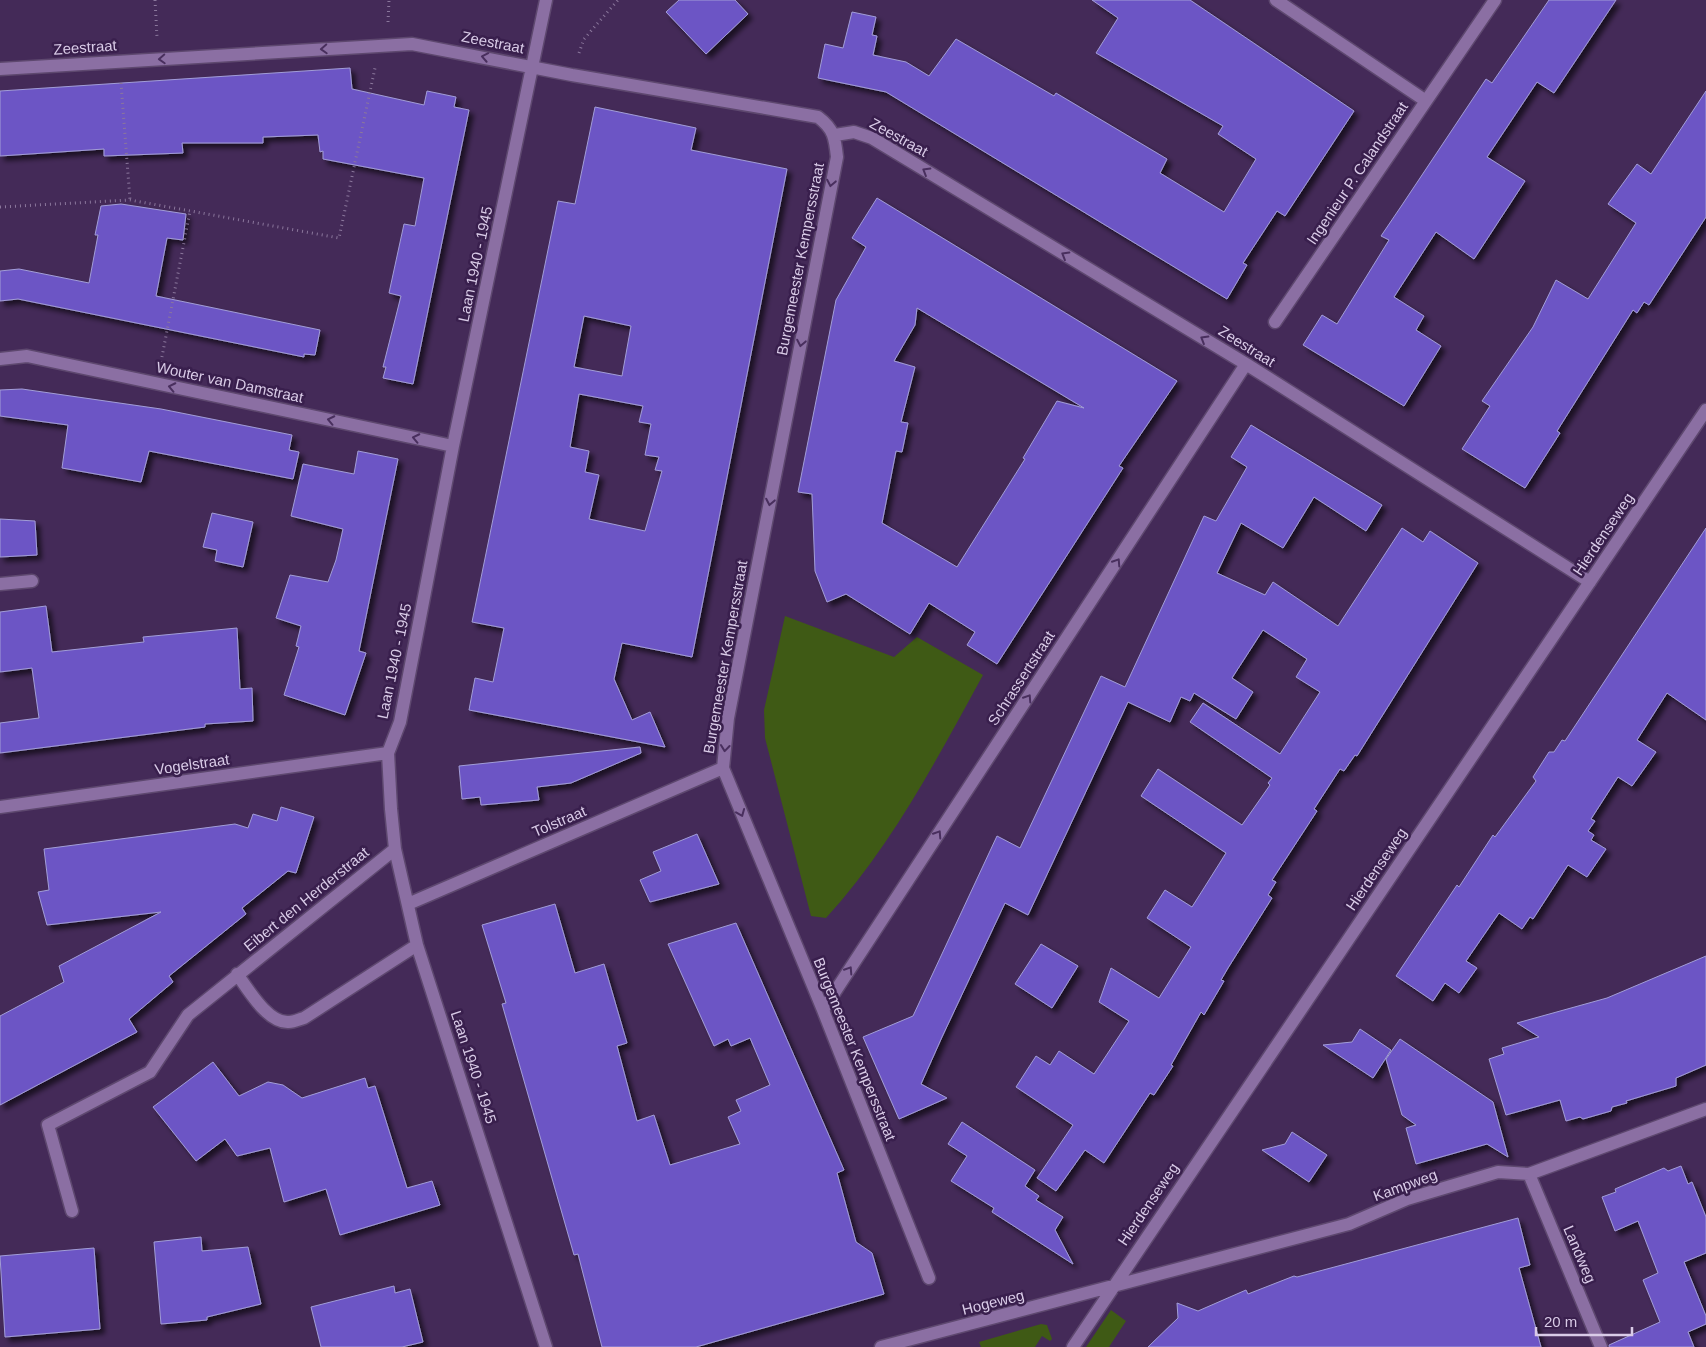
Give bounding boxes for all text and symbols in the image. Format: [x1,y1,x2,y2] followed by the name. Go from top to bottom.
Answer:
[460,28,527,57] street label: Zeestraat
[53,36,118,58] street label: Zeestraat
[320,43,328,54] one-way arrow
[158,53,166,64] one-way arrow
[481,53,489,63] one-way arrow
[1303,98,1412,247] street label: Ingenieur P. Calandstraat
[867,114,932,160] street label: Zeestraat
[773,160,827,357] street label: Burgemeester Kempersstraat
[923,168,932,178] one-way arrow
[827,179,837,188] one-way arrow
[454,205,496,323] street label: Laan 1940 - 1945
[1062,252,1071,262] one-way arrow
[1216,322,1279,370] street label: Zeestraat
[1201,336,1210,346] one-way arrow
[796,338,806,347] one-way arrow
[155,358,306,406] street label: Wouter van Damstraat
[168,382,176,393] one-way arrow
[327,415,335,426] one-way arrow
[411,433,420,444] one-way arrow
[1569,489,1637,579] street label: Hierdenseweg
[765,498,775,507] one-way arrow
[700,558,751,755] street label: Burgemeester Kempersstraat
[1110,558,1120,567] one-way arrow
[373,602,415,720] street label: Laan 1940 - 1945
[984,627,1058,728] street label: Schrassertstraat
[1021,694,1031,703] one-way arrow
[720,745,731,753] one-way arrow
[154,750,231,778] street label: Vogelstraat
[530,802,589,840] street label: Tolstraat
[735,808,746,817] one-way arrow
[1342,824,1410,914] street label: Hierdenseweg
[932,830,942,839] one-way arrow
[240,843,373,955] street label: Eibert den Herderstraat
[810,955,900,1144] street label: Burgemeester Kempersstraat
[843,966,852,975] one-way arrow
[448,1008,500,1126] street label: Laan 1940 - 1945
[1114,1159,1182,1249] street label: Hierdenseweg
[1371,1166,1439,1204] street label: Kampweg
[1560,1223,1600,1285] street label: Landweg
[960,1286,1026,1318] street label: Hogeweg
[1536,1304,1632,1336] scale bar
[1544,1313,1577,1330] text: 20 m

